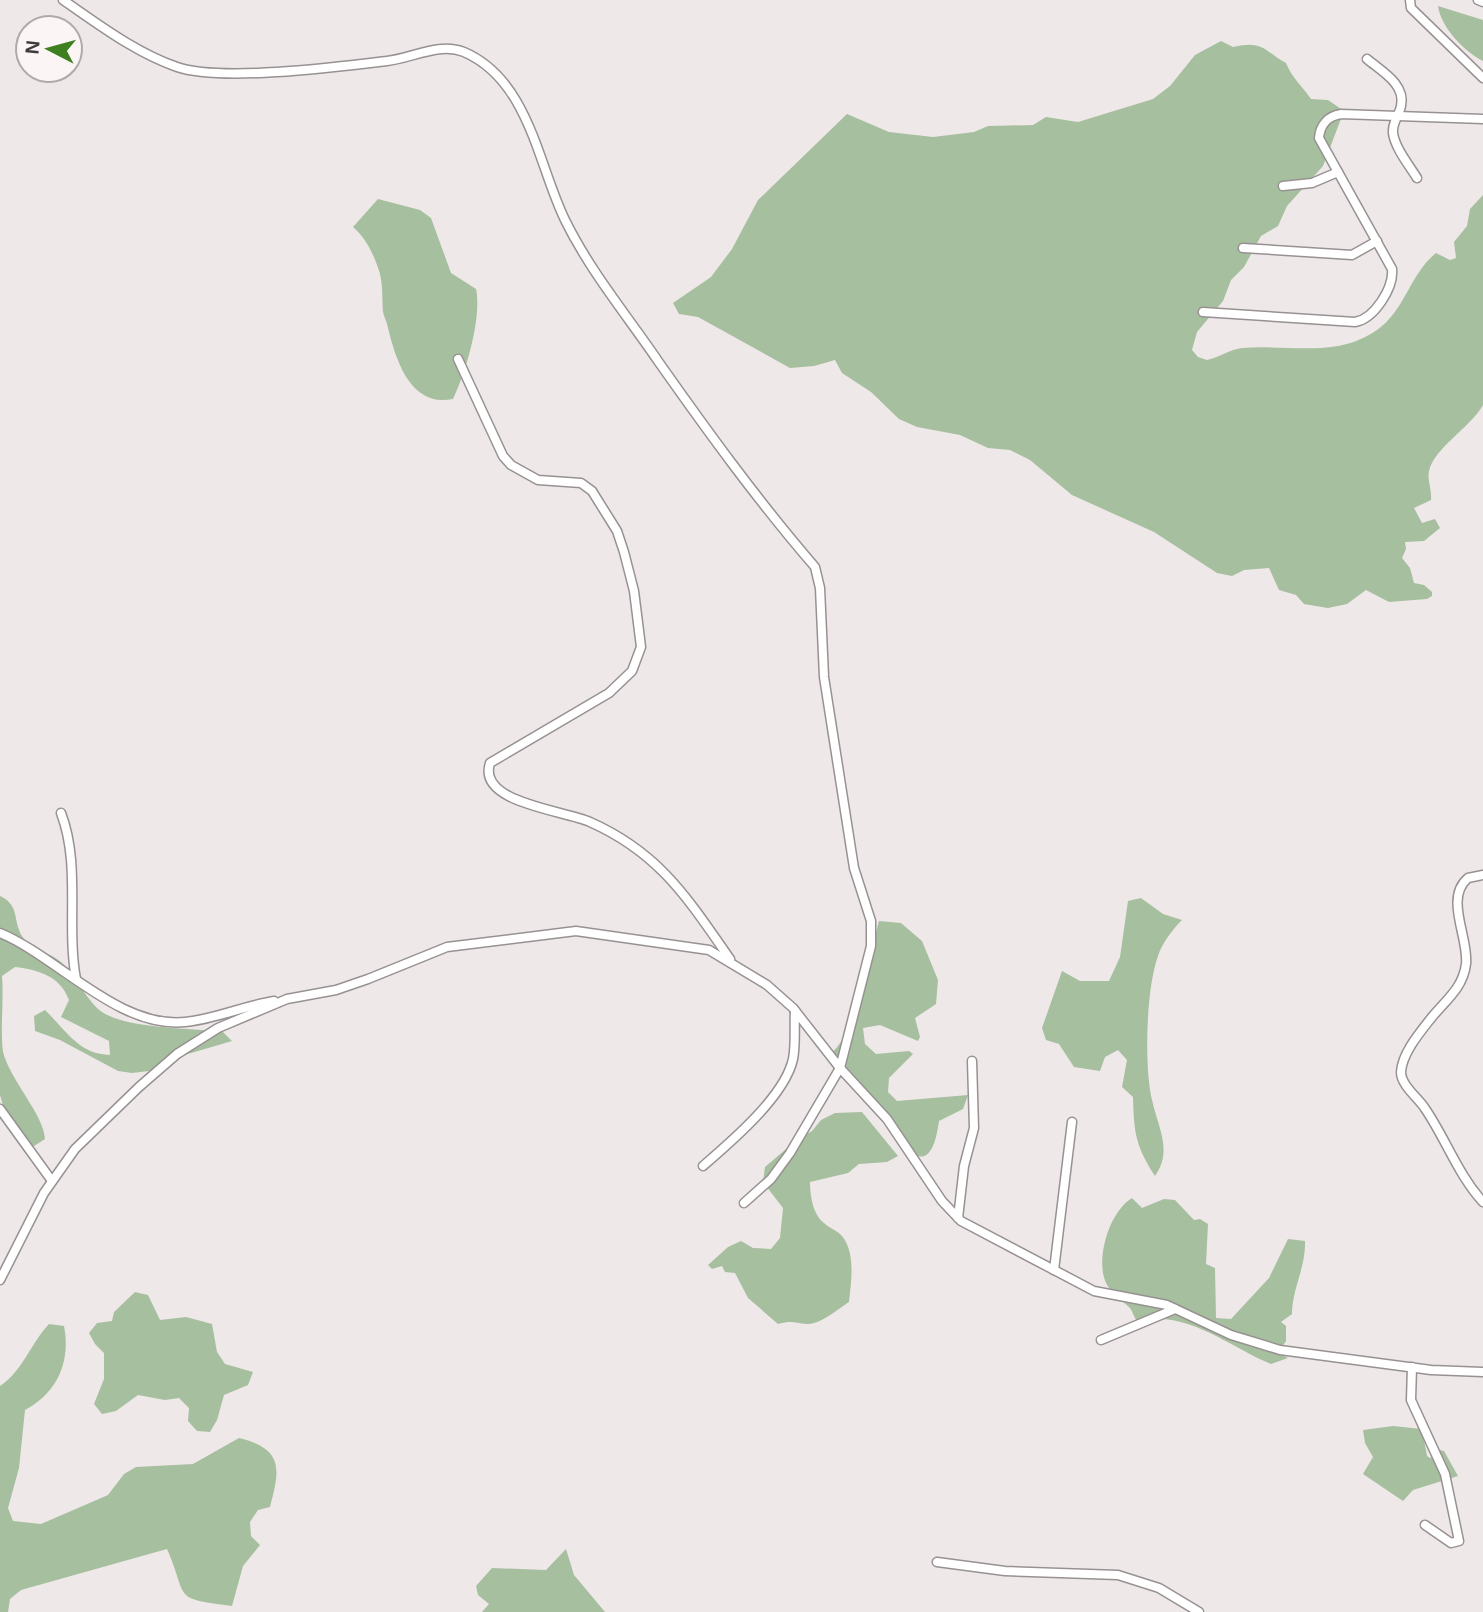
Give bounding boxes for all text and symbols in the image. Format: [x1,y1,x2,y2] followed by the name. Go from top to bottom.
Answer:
[14,14,84,84] north arrow
[21,39,44,55] text: N

